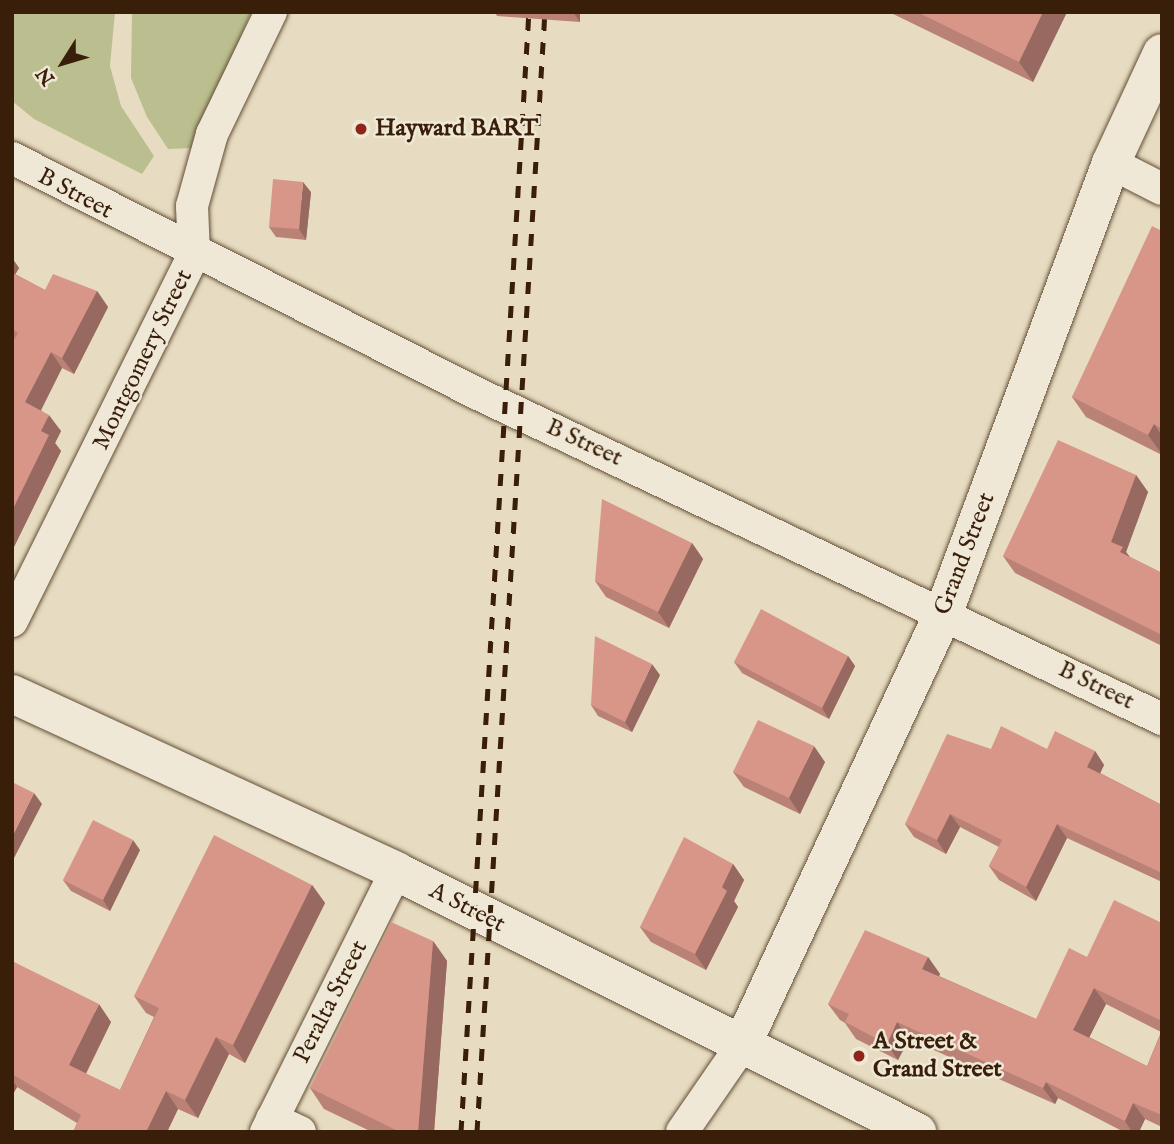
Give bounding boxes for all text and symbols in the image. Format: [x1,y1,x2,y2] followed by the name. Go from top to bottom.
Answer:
[28,28,98,98] north arrow
[32,62,61,89] text: N
[375,115,538,143] place label: Hayward BART
[353,121,369,137] marker: Hayward BART
[33,162,117,226] street label: B Street
[87,265,199,455] street label: Montgomery Street
[541,413,627,473] street label: B Street
[928,489,1002,619] street label: Grand Street
[1053,655,1139,717] street label: B Street
[424,877,510,939] street label: A Street
[288,936,374,1068] street label: Peralta Street
[873,1028,1002,1084] place label: A Street & Grand Street
[851,1048,867,1064] marker: A Street & Grand Street

